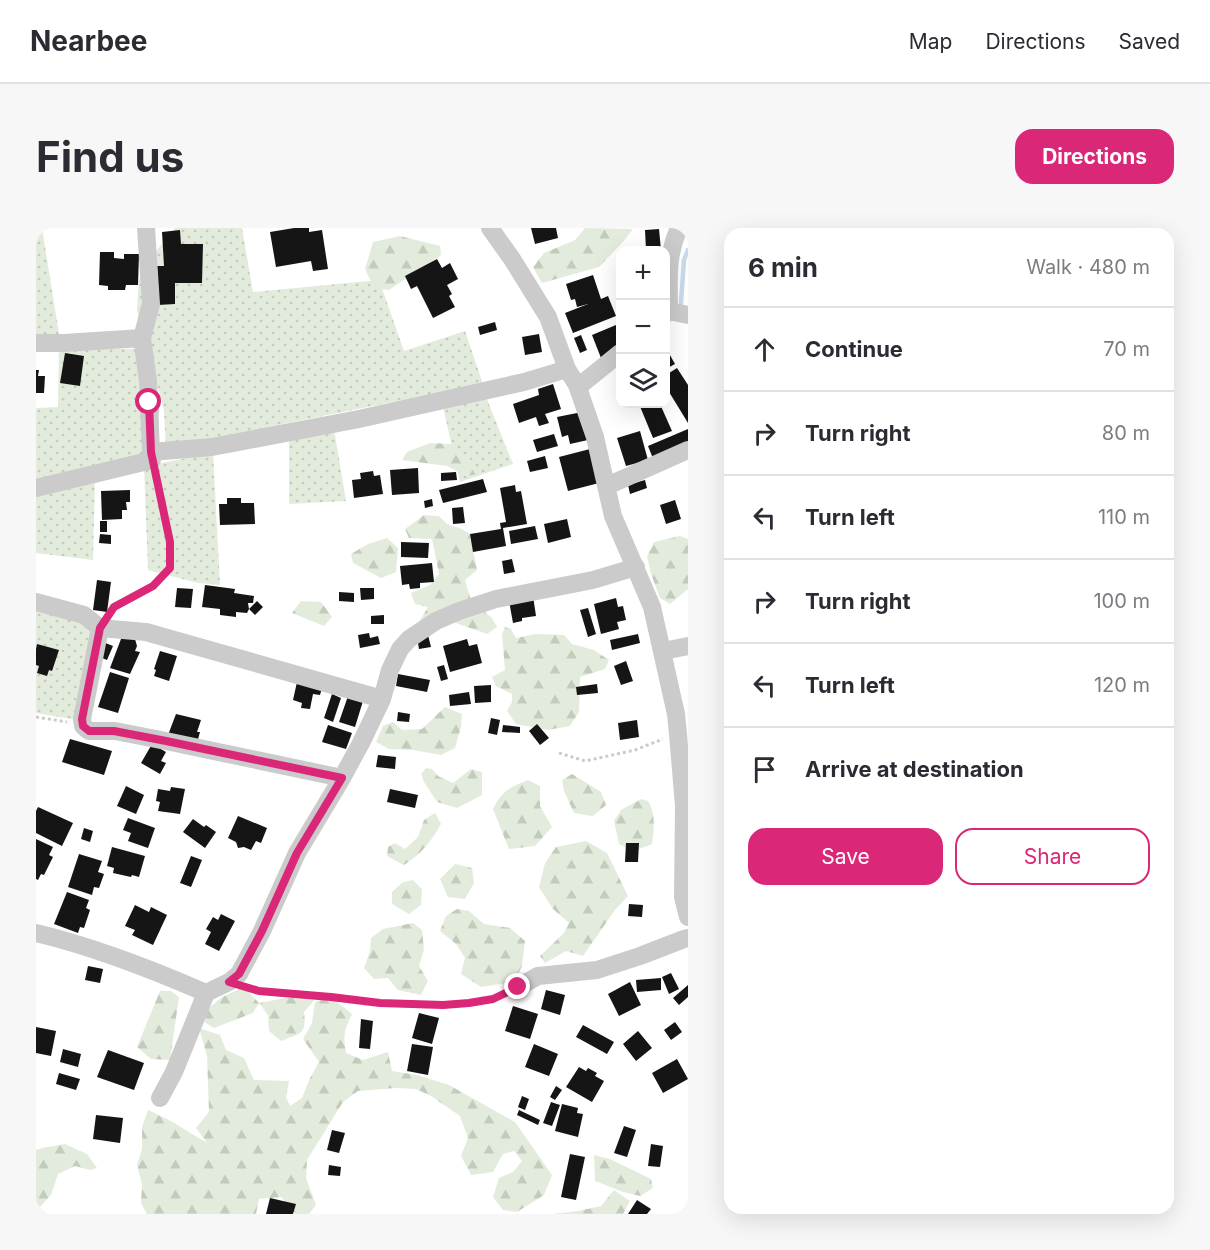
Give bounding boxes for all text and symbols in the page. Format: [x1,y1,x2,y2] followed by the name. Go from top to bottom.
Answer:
[30,24,147,58] text: Nearbee
[909,29,952,54] text: Map
[985,29,1086,54] text: Directions
[1119,29,1180,54] text: Saved
[1015,129,1174,184] button: Directions
[36,131,184,182] text: Find us
[616,246,670,408] map controls
[616,246,670,300] button: +
[748,252,818,283] text: 6 min
[1026,255,1150,279] text: Walk · 480 m
[616,300,670,354] button: −
[748,333,781,366] icon: ahead
[805,336,903,362] text: Continue
[1103,337,1150,361] text: 70 m
[616,354,670,408] button: layers
[135,388,161,414] route start
[748,417,781,450] icon: right
[805,420,911,446] text: Turn right
[1102,421,1150,445] text: 80 m
[748,501,781,534] icon: left
[805,504,895,530] text: Turn left
[1098,505,1150,529] text: 110 m
[748,585,781,618] icon: right
[805,588,911,614] text: Turn right
[1093,589,1150,613] text: 100 m
[748,669,781,702] icon: left
[805,672,895,698] text: Turn left
[1094,673,1150,697] text: 120 m
[748,753,781,786] icon: arrive
[805,756,1024,782] text: Arrive at destination
[748,828,943,885] button: Save
[955,828,1150,885] button: Share
[504,973,530,999] route end

